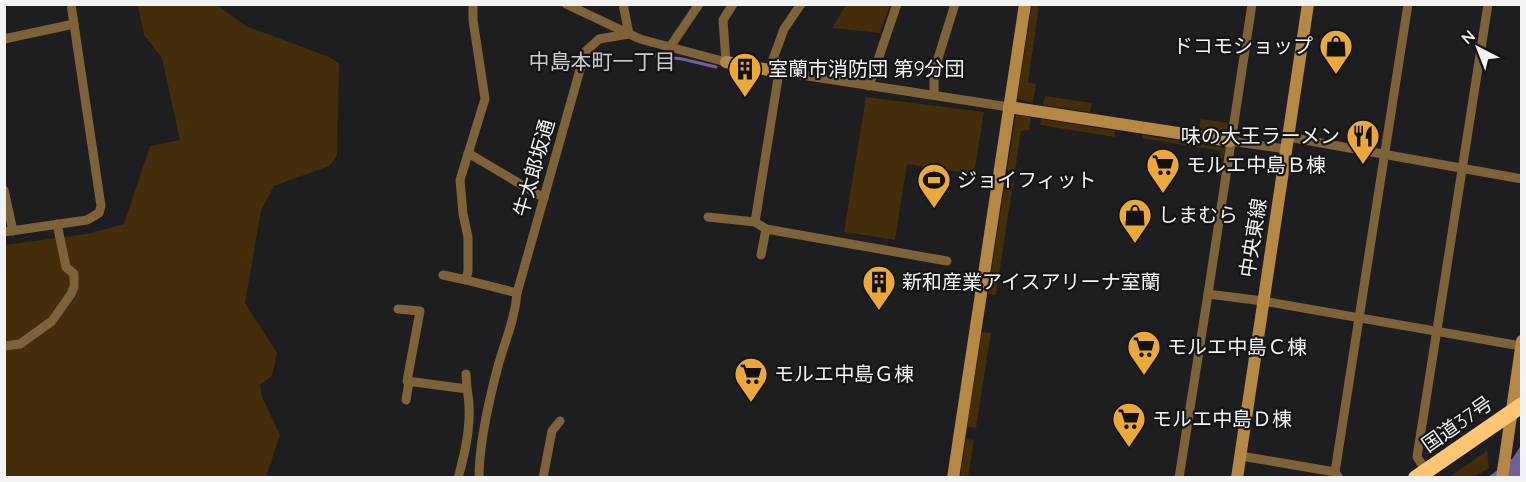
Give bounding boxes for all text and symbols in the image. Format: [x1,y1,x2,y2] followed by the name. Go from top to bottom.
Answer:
[1448,18,1508,78] north arrow
[1457,25,1479,48] text: N
[1318,28,1354,75] shop icon: ドコモショップ
[1173,33,1313,58] place label: ドコモショップ
[529,48,676,74] district label: 中島本町一丁目
[727,51,763,98] building icon: 室蘭市消防団 第9分団
[768,56,965,81] place label: 室蘭市消防団 第9分団
[508,116,559,219] street label: 牛太郎坂通
[1345,118,1381,165] restaurant icon: 味の大王ラーメン
[1181,123,1340,148] place label: 味の大王ラーメン
[1145,147,1181,194] supermarket icon: モルエ中島Ｂ棟
[1186,152,1326,177] place label: モルエ中島Ｂ棟
[916,162,952,209] sports icon: ジョイフィット
[957,167,1097,192] place label: ジョイフィット
[1234,196,1271,279] street label: 中央東線
[1117,197,1153,244] shop icon: しまむら
[1158,202,1238,227] place label: しまむら
[861,264,897,311] building icon: 新和産業アイスアリーナ室蘭
[902,269,1160,294] place label: 新和産業アイスアリーナ室蘭
[1126,329,1162,376] supermarket icon: モルエ中島Ｃ棟
[1167,334,1307,359] place label: モルエ中島Ｃ棟
[733,356,769,403] supermarket icon: モルエ中島Ｇ棟
[774,361,914,386] place label: モルエ中島Ｇ棟
[1416,390,1497,457] street label: 国道37号
[1111,401,1147,448] supermarket icon: モルエ中島Ｄ棟
[1152,406,1292,431] place label: モルエ中島Ｄ棟

